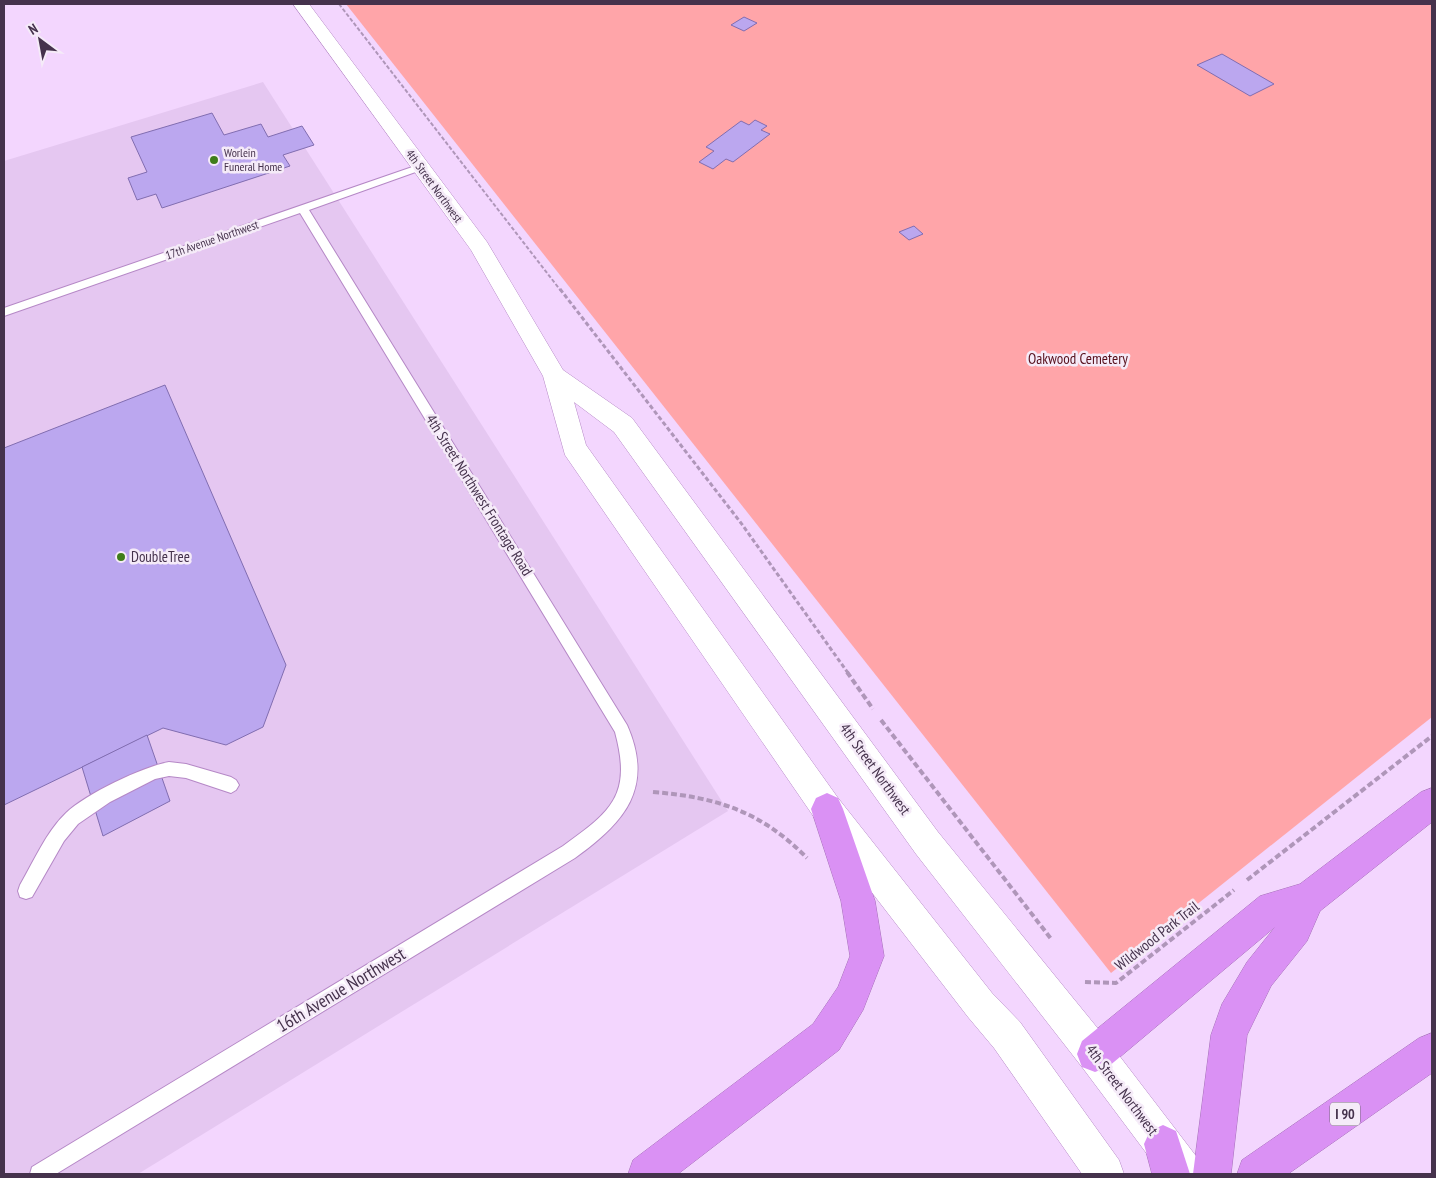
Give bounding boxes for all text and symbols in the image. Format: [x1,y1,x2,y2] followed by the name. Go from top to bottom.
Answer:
[15,15,65,65] north arrow
[25,19,41,39] text: N
[224,145,282,174] place label: Worlein Funeral Home
[403,146,466,226] street label: 4th Street Northwest
[208,154,220,166] marker: Worlein Funeral Home
[163,216,261,262] street label: 17th Avenue Northwest
[1028,349,1128,368] park label: Oakwood Cemetery
[422,410,537,579] street label: 4th Street Northwest Frontage Road
[131,547,190,566] place label: DoubleTree
[115,551,127,563] marker: DoubleTree
[836,719,915,818] street label: 4th Street Northwest
[1111,897,1203,974] street label: Wildwood Park Trail
[272,942,409,1037] street label: 16th Avenue Northwest
[1082,1041,1163,1139] street label: 4th Street Northwest
[1330,1102,1360,1126] road number: I 90

